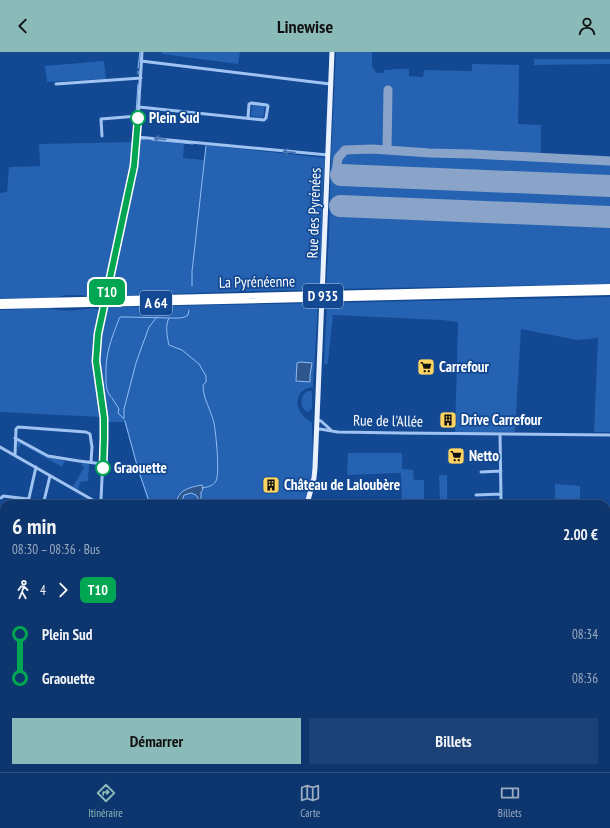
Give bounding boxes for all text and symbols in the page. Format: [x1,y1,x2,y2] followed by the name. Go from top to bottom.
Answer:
[12,15,34,37] icon: back
[277,15,333,38] text: Linewise
[576,15,598,37] icon: person
[149,108,200,127] place label: Plein Sud
[130,110,146,126] marker: Plein Sud
[154,135,167,143] one-way arrow
[283,148,296,155] one-way arrow
[302,167,325,259] street label: Rue des Pyrénées
[219,271,295,292] street label: La Pyrénéenne
[84,279,130,305] line badge: T10
[97,283,117,301] text: T10
[303,284,343,308] road number: D 935
[140,291,172,315] road number: A 64
[416,357,436,377] supermarket icon: Carrefour
[439,357,490,376] place label: Carrefour
[353,410,423,431] street label: Rue de l'Allée
[438,410,458,430] building icon: Drive Carrefour
[461,410,543,429] place label: Drive Carrefour
[446,446,466,466] supermarket icon: Netto
[469,446,499,465] place label: Netto
[114,458,167,477] place label: Graouette
[95,460,111,476] marker: Graouette
[261,475,281,495] building icon: Château de Laloubère
[284,475,400,494] place label: Château de Laloubère
[12,512,56,540] text: 6 min
[563,525,598,544] text: 2.00 €
[12,541,100,558] text: 08:30 – 08:36 · Bus
[12,579,34,601] icon: walk
[52,579,74,601] icon: forward
[88,581,108,599] text: T10
[40,582,46,599] text: 4
[42,625,92,644] text: Plein Sud
[572,626,598,643] text: 08:34
[42,669,95,688] text: Graouette
[572,670,598,687] text: 08:36
[12,718,301,764] button: Démarrer
[309,718,598,764] button: Billets
[88,782,123,820] tab: Itinéraire
[299,782,321,820] tab: Carte
[498,782,522,820] tab: Billets

